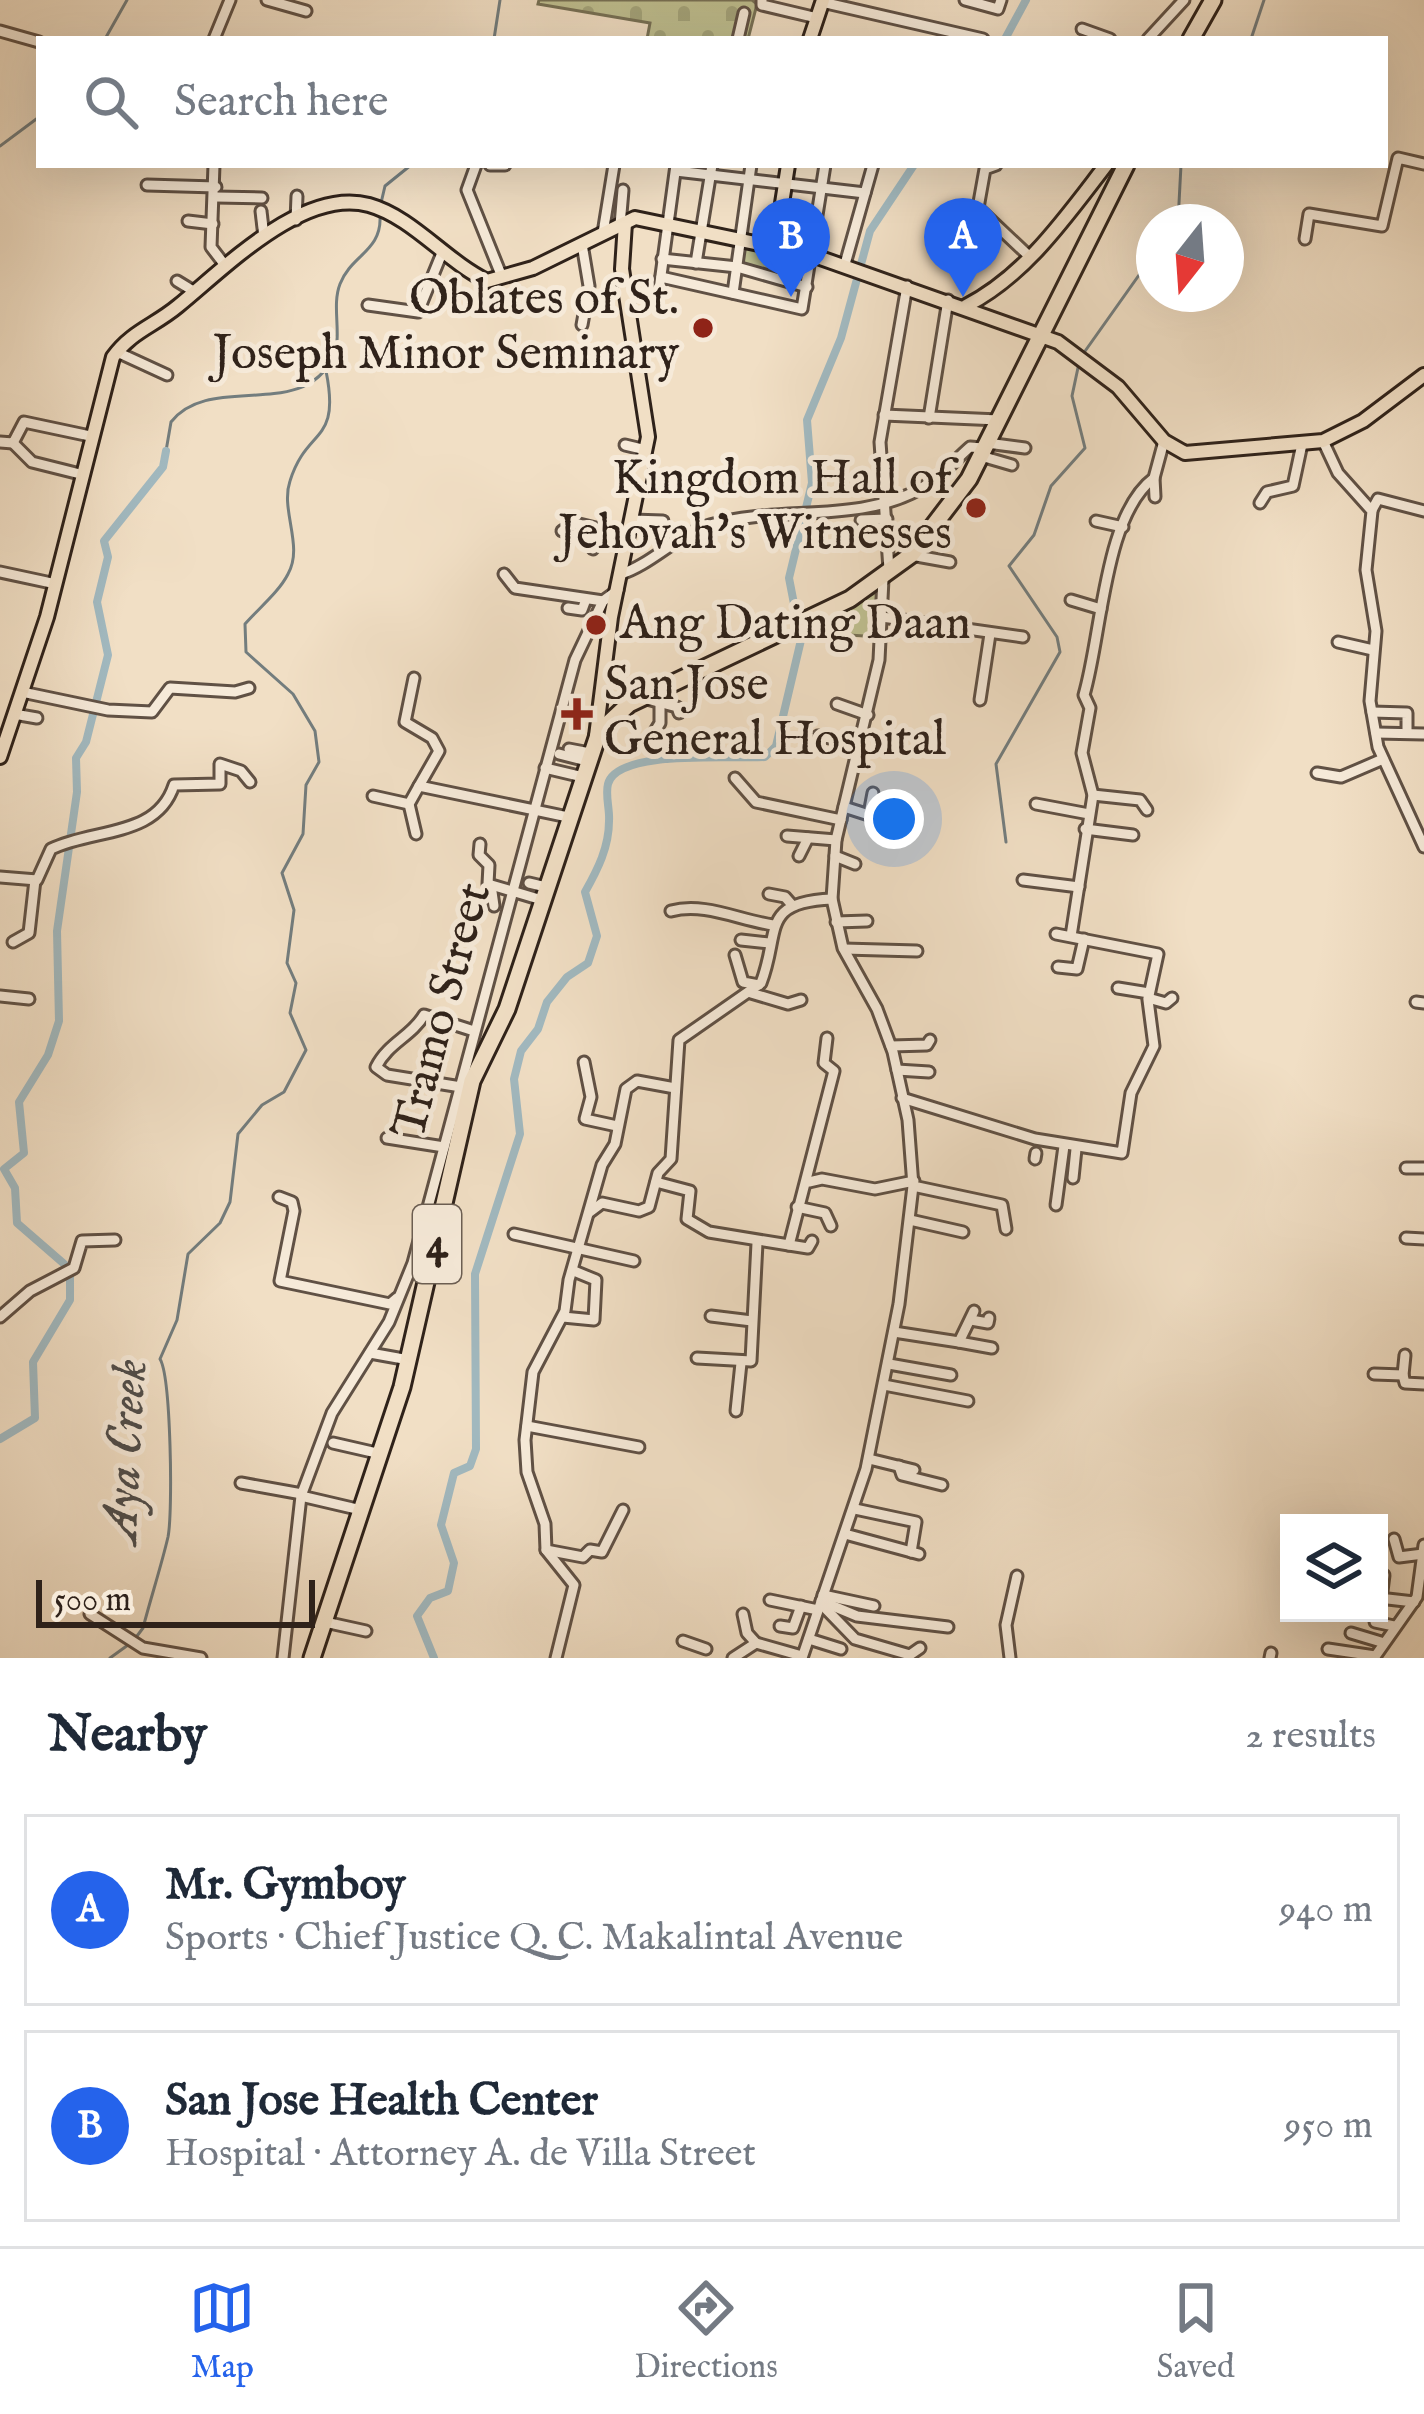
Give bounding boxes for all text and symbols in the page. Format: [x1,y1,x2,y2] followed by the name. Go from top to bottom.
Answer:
[36,36,1388,168] search box
[78,69,144,135] icon: search
[174,74,388,131] text: Search here
[752,198,830,297] pin: B
[924,198,1002,297] pin: A
[1136,204,1244,312] north arrow
[208,270,679,385] place label: Oblates of St. Joseph Minor Seminary
[690,315,716,341] marker: Oblates of St. Joseph Minor Seminary
[553,450,960,565] place label: Kingdom Hall of Jehovah's Witnesses
[963,495,989,521] marker: Kingdom Hall of Jehovah's Witnesses
[619,595,971,655] place label: Ang Dating Daan
[583,612,609,638] marker: Ang Dating Daan
[604,656,947,771] place label: San Jose General Hospital
[561,698,593,730] marker: San Jose General Hospital
[864,789,924,849] your location
[380,877,506,1145] street label: Tramo Street
[413,1205,461,1283] road number: 4
[89,1358,164,1549] water label: Aya Creek
[1280,1514,1388,1622] map controls
[1280,1514,1388,1622] button: layers
[36,1574,315,1627] scale bar
[54,1580,131,1622] text: 500 m
[48,1704,207,1769] text: Nearby
[1245,1712,1376,1761] text: 2 results
[165,1857,405,1914] text: Mr. Gymboy
[77,1886,103,1935] text: A
[1279,1886,1373,1935] text: 940 m
[165,1914,903,1963] text: Sports · Chief Justice Q. C. Makalintal Avenue
[165,2073,598,2130] text: San Jose Health Center
[77,2102,103,2151] text: B
[1284,2102,1373,2151] text: 950 m
[165,2130,756,2179] text: Hospital · Attorney A. de Villa Street
[189,2275,255,2389] tab: Map
[634,2275,778,2389] tab: Directions
[1157,2275,1235,2389] tab: Saved

